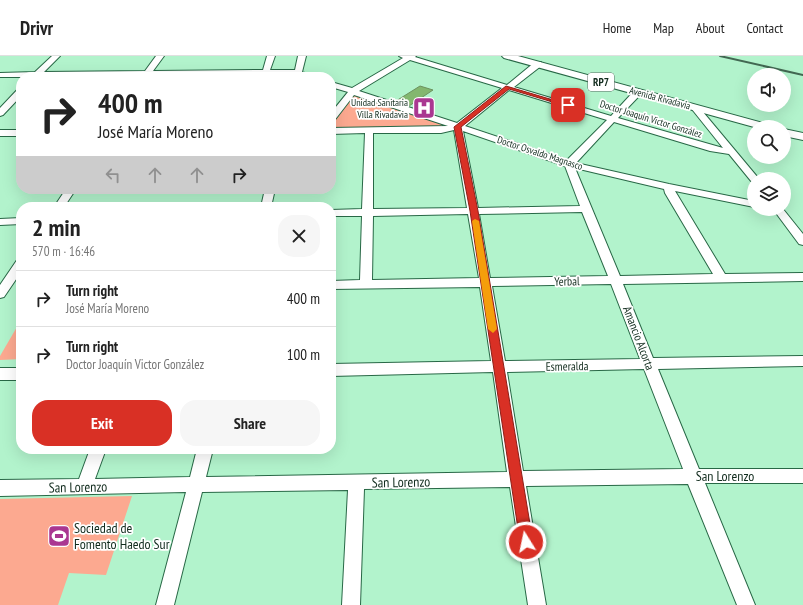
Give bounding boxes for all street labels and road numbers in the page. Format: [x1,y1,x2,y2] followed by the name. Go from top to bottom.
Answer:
[588,73,614,91] road number: RP7
[628,84,692,112] street label: Avenida Rivadavia
[598,97,704,141] street label: Doctor Joaquín Victor González
[496,133,584,173] street label: Doctor Osvaldo Magnasco
[554,273,580,289] street label: Yerbal
[620,304,658,372] street label: Amancio Alcorta
[545,358,589,374] street label: Esmeralda
[696,467,754,485] street label: San Lorenzo
[372,472,430,492] street label: San Lorenzo
[49,477,107,497] street label: San Lorenzo

